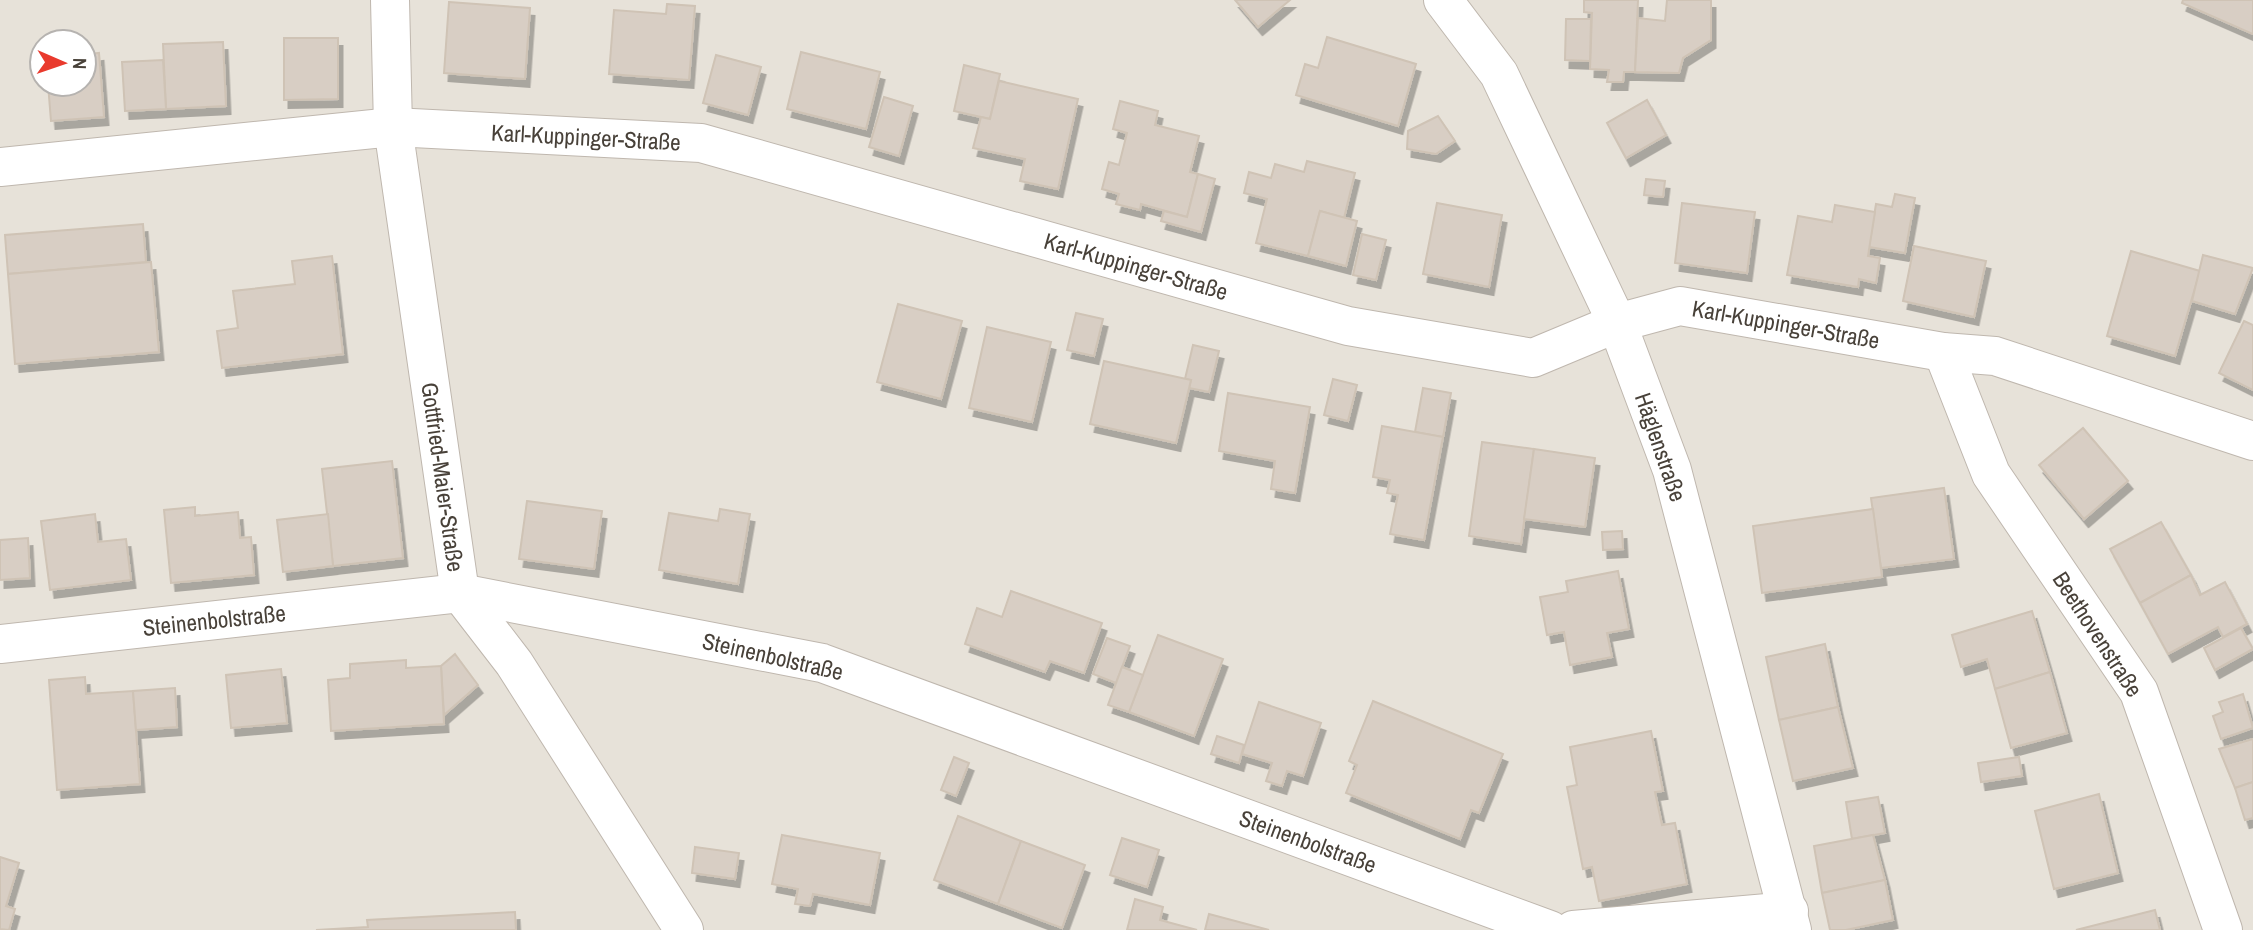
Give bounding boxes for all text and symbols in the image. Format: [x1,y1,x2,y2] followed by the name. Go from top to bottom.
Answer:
[28,28,98,98] north arrow
[67,58,93,70] text: N
[490,117,682,157] street label: Karl-Kuppinger-Straße
[1041,225,1231,307] street label: Karl-Kuppinger-Straße
[1690,292,1882,356] street label: Karl-Kuppinger-Straße
[414,380,472,574] street label: Gottfried-Maier-Straße
[1628,388,1694,506] street label: Häglenstraße
[2046,565,2150,703] street label: Beethovenstraße
[141,597,287,643] street label: Steinenbolstraße
[700,625,846,687] street label: Steinenbolstraße
[1235,802,1381,880] street label: Steinenbolstraße

